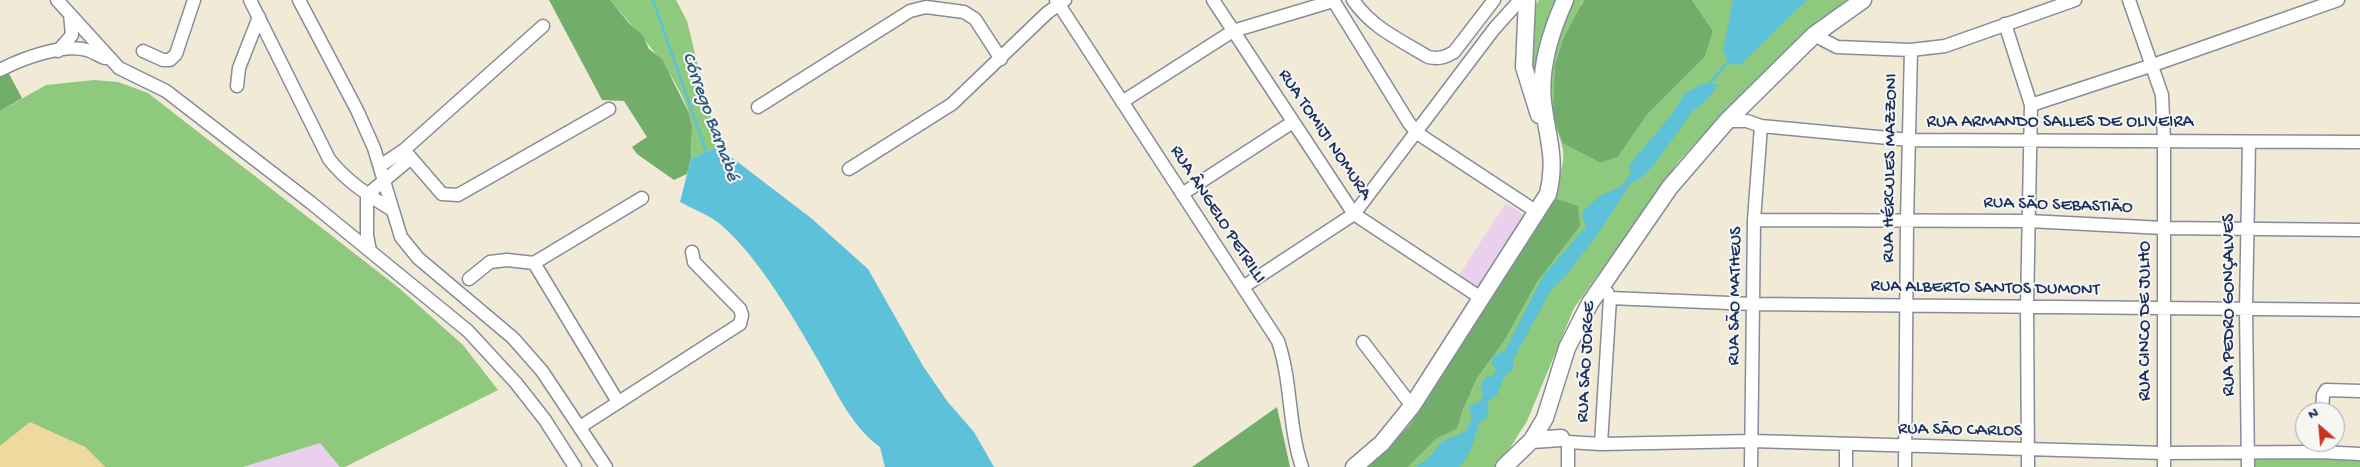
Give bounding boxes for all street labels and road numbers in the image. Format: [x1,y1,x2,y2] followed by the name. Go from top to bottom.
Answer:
[1272,66,1376,204] street label: RUA TOMIJI NOMURA
[1879,73,1903,263] street label: RUA HÉRCULES MAZZONI
[1927,112,2193,134] street label: RUA ARMANDO SALLES DE OLIVEIRA
[1164,142,1270,288] street label: RUA ÂNGELO PETRILLI
[1983,193,2133,219] street label: RUA SÃO SEBASTIÃO
[2219,214,2241,396] street label: RUA PEDRO GONÇALVES
[1724,226,1748,366] street label: RUA SÃO MATHEUS
[2135,241,2157,401] street label: RUA CINCO DE JULHO
[1870,276,2100,302] street label: RUA ALBERTO SANTOS DUMONT
[1573,301,1601,423] street label: RUA SÃO JORGE
[1898,419,2022,443] street label: RUA SÃO CARLOS

